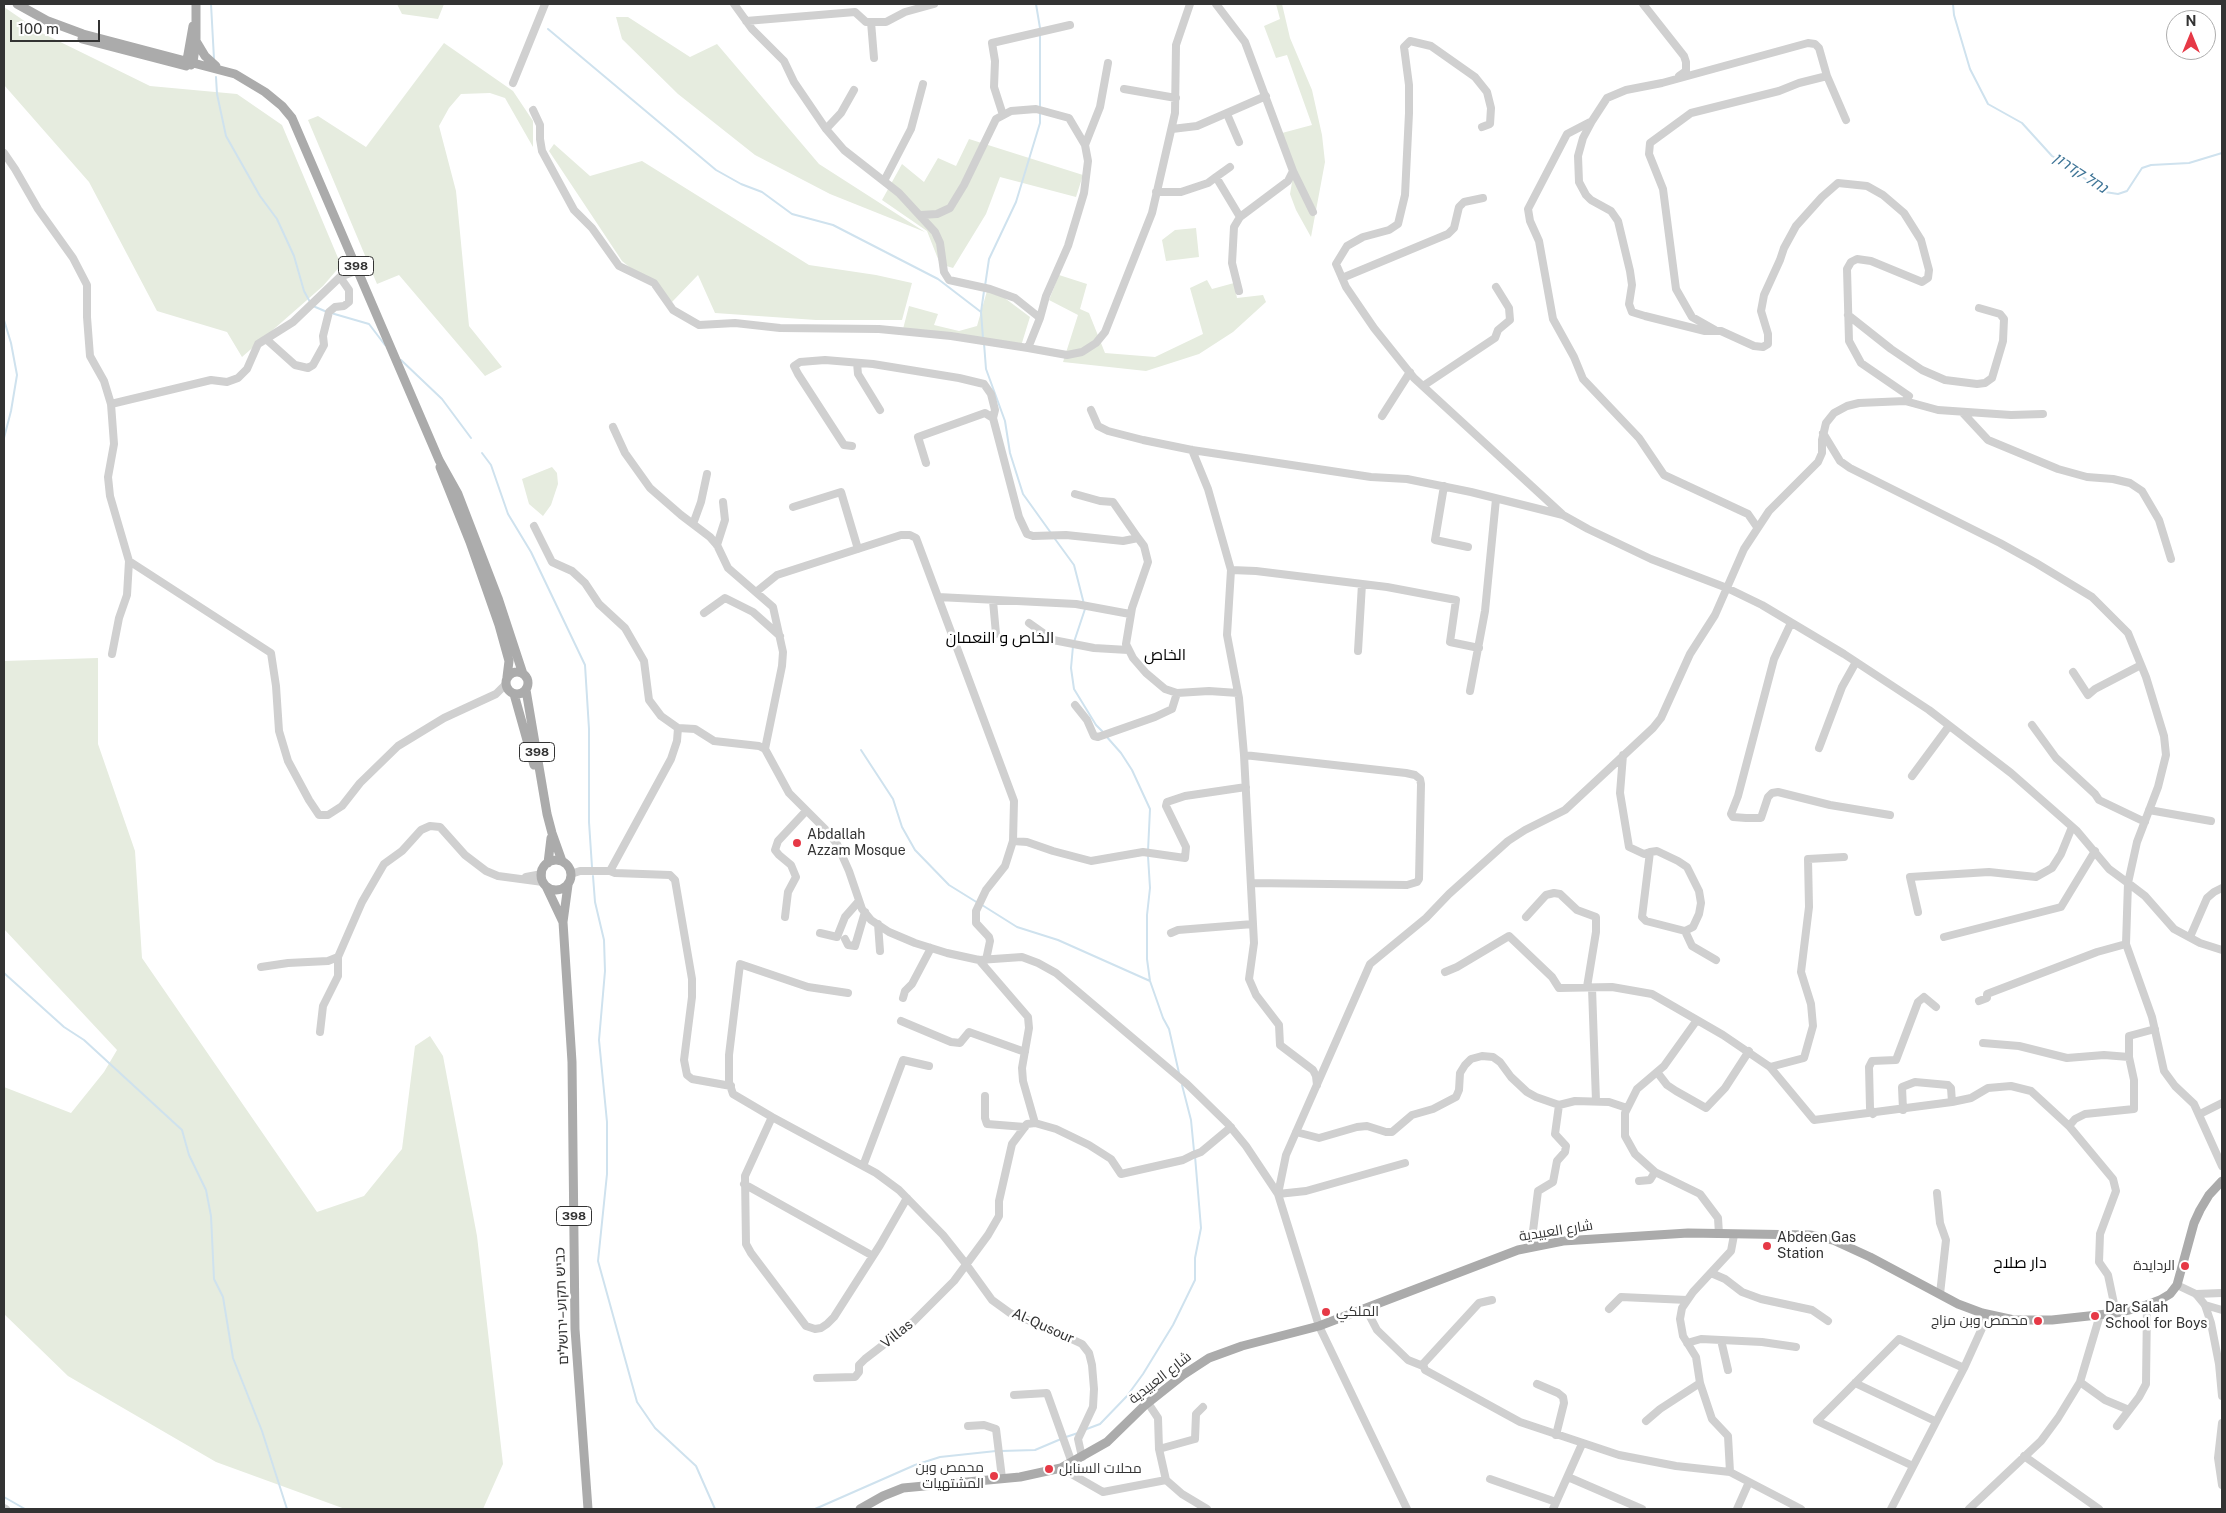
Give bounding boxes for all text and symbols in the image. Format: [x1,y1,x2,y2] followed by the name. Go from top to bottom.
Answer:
[12,10,102,42] scale bar
[2166,10,2216,60] north arrow
[2186,13,2196,29] text: N
[18,20,59,37] text: 100 m
[2049,149,2111,197] water label: נחל קדרון
[338,256,374,276] road number: 398
[946,628,1054,648] district label: الخاص و النعمان
[1144,645,1186,665] district label: الخاص
[520,742,554,762] road number: 398
[807,827,906,860] place label: Abdallah Azzam Mosque
[791,837,803,849] marker: Abdallah Azzam Mosque
[556,1206,592,1226] road number: 398
[1518,1217,1594,1245] street label: شارع العبيدية
[1777,1230,1856,1262] place label: Abdeen Gas Station
[1761,1240,1773,1252] marker: Abdeen Gas Station
[552,1247,572,1365] street label: כביש תקוע–ירושלים
[1993,1253,2047,1273] district label: دار صلاح
[2133,1258,2175,1274] place label: الردايدة
[2179,1260,2191,1272] marker: الردايدة
[2105,1300,2207,1332] place label: Dar Salah School for Boys
[1336,1304,1379,1320] place label: الملكي
[1009,1305,1077,1347] street label: Al-Qusour
[1320,1306,1332,1318] marker: الملكي
[2089,1310,2101,1322] marker: Dar Salah School for Boys
[1931,1313,2028,1329] place label: محمص وبن مزاج
[2032,1315,2044,1327] marker: محمص وبن مزاج
[878,1316,916,1352] street label: Villas
[1125,1348,1195,1408] street label: شارع العبيدية
[915,1460,984,1492] place label: محمص وبن المشتهيات
[1059,1461,1142,1477] place label: محلات السنابل
[1043,1463,1055,1475] marker: محلات السنابل
[988,1470,1000,1482] marker: محمص وبن المشتهيات

